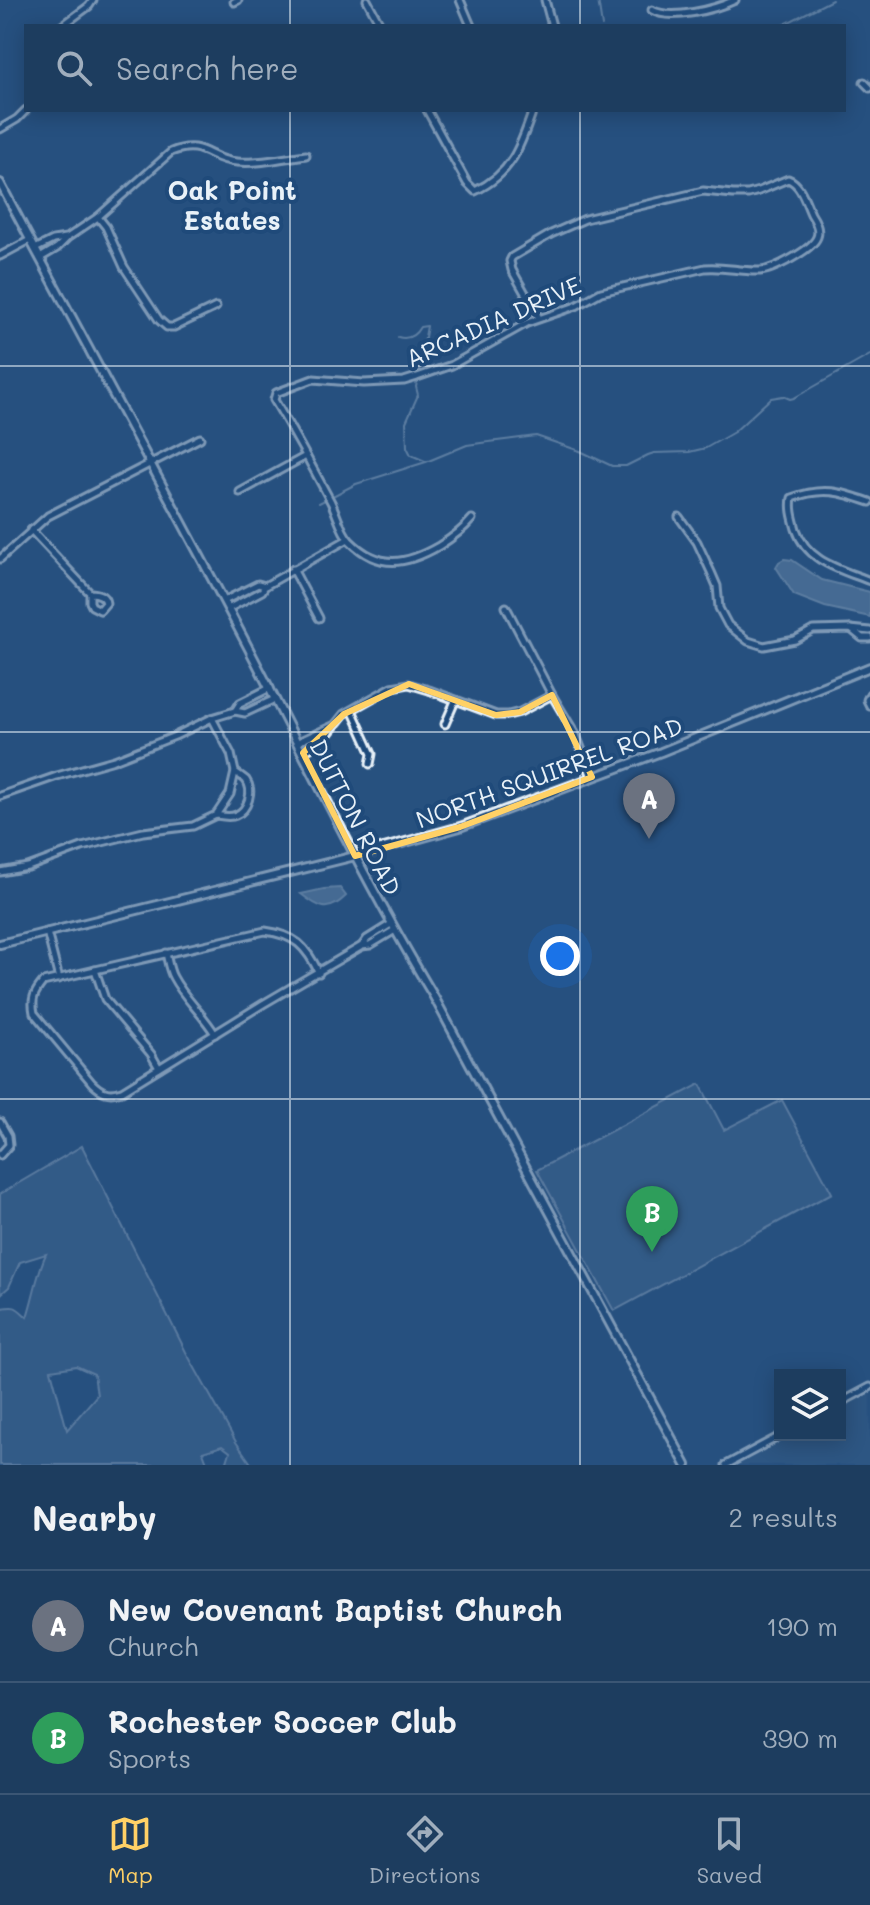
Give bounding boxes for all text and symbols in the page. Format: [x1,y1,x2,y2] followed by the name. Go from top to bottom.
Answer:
[24,24,846,112] search box
[52,46,96,90] icon: search
[116,48,299,88] text: Search here
[167,173,297,237] district label: Oak Point Estates
[401,268,585,374] street label: ARCADIA DRIVE
[412,710,686,834] street label: NORTH SQUIRREL ROAD
[303,734,409,900] street label: DUTTON ROAD
[623,773,675,839] pin: A
[540,936,580,976] your location
[626,1186,678,1252] pin: B
[774,1369,846,1441] map controls
[774,1369,846,1441] button: layers
[32,1495,157,1540] text: Nearby
[729,1500,838,1534] text: 2 results
[108,1589,562,1629] text: New Covenant Baptist Church
[49,1609,67,1643] text: A
[766,1609,838,1643] text: 190 m
[108,1629,198,1663] text: Church
[108,1701,457,1741] text: Rochester Soccer Club
[49,1721,67,1755] text: B
[762,1721,838,1755] text: 390 m
[108,1741,191,1775] text: Sports
[108,1812,153,1889] tab: Map
[369,1812,481,1889] tab: Directions
[697,1812,762,1889] tab: Saved

